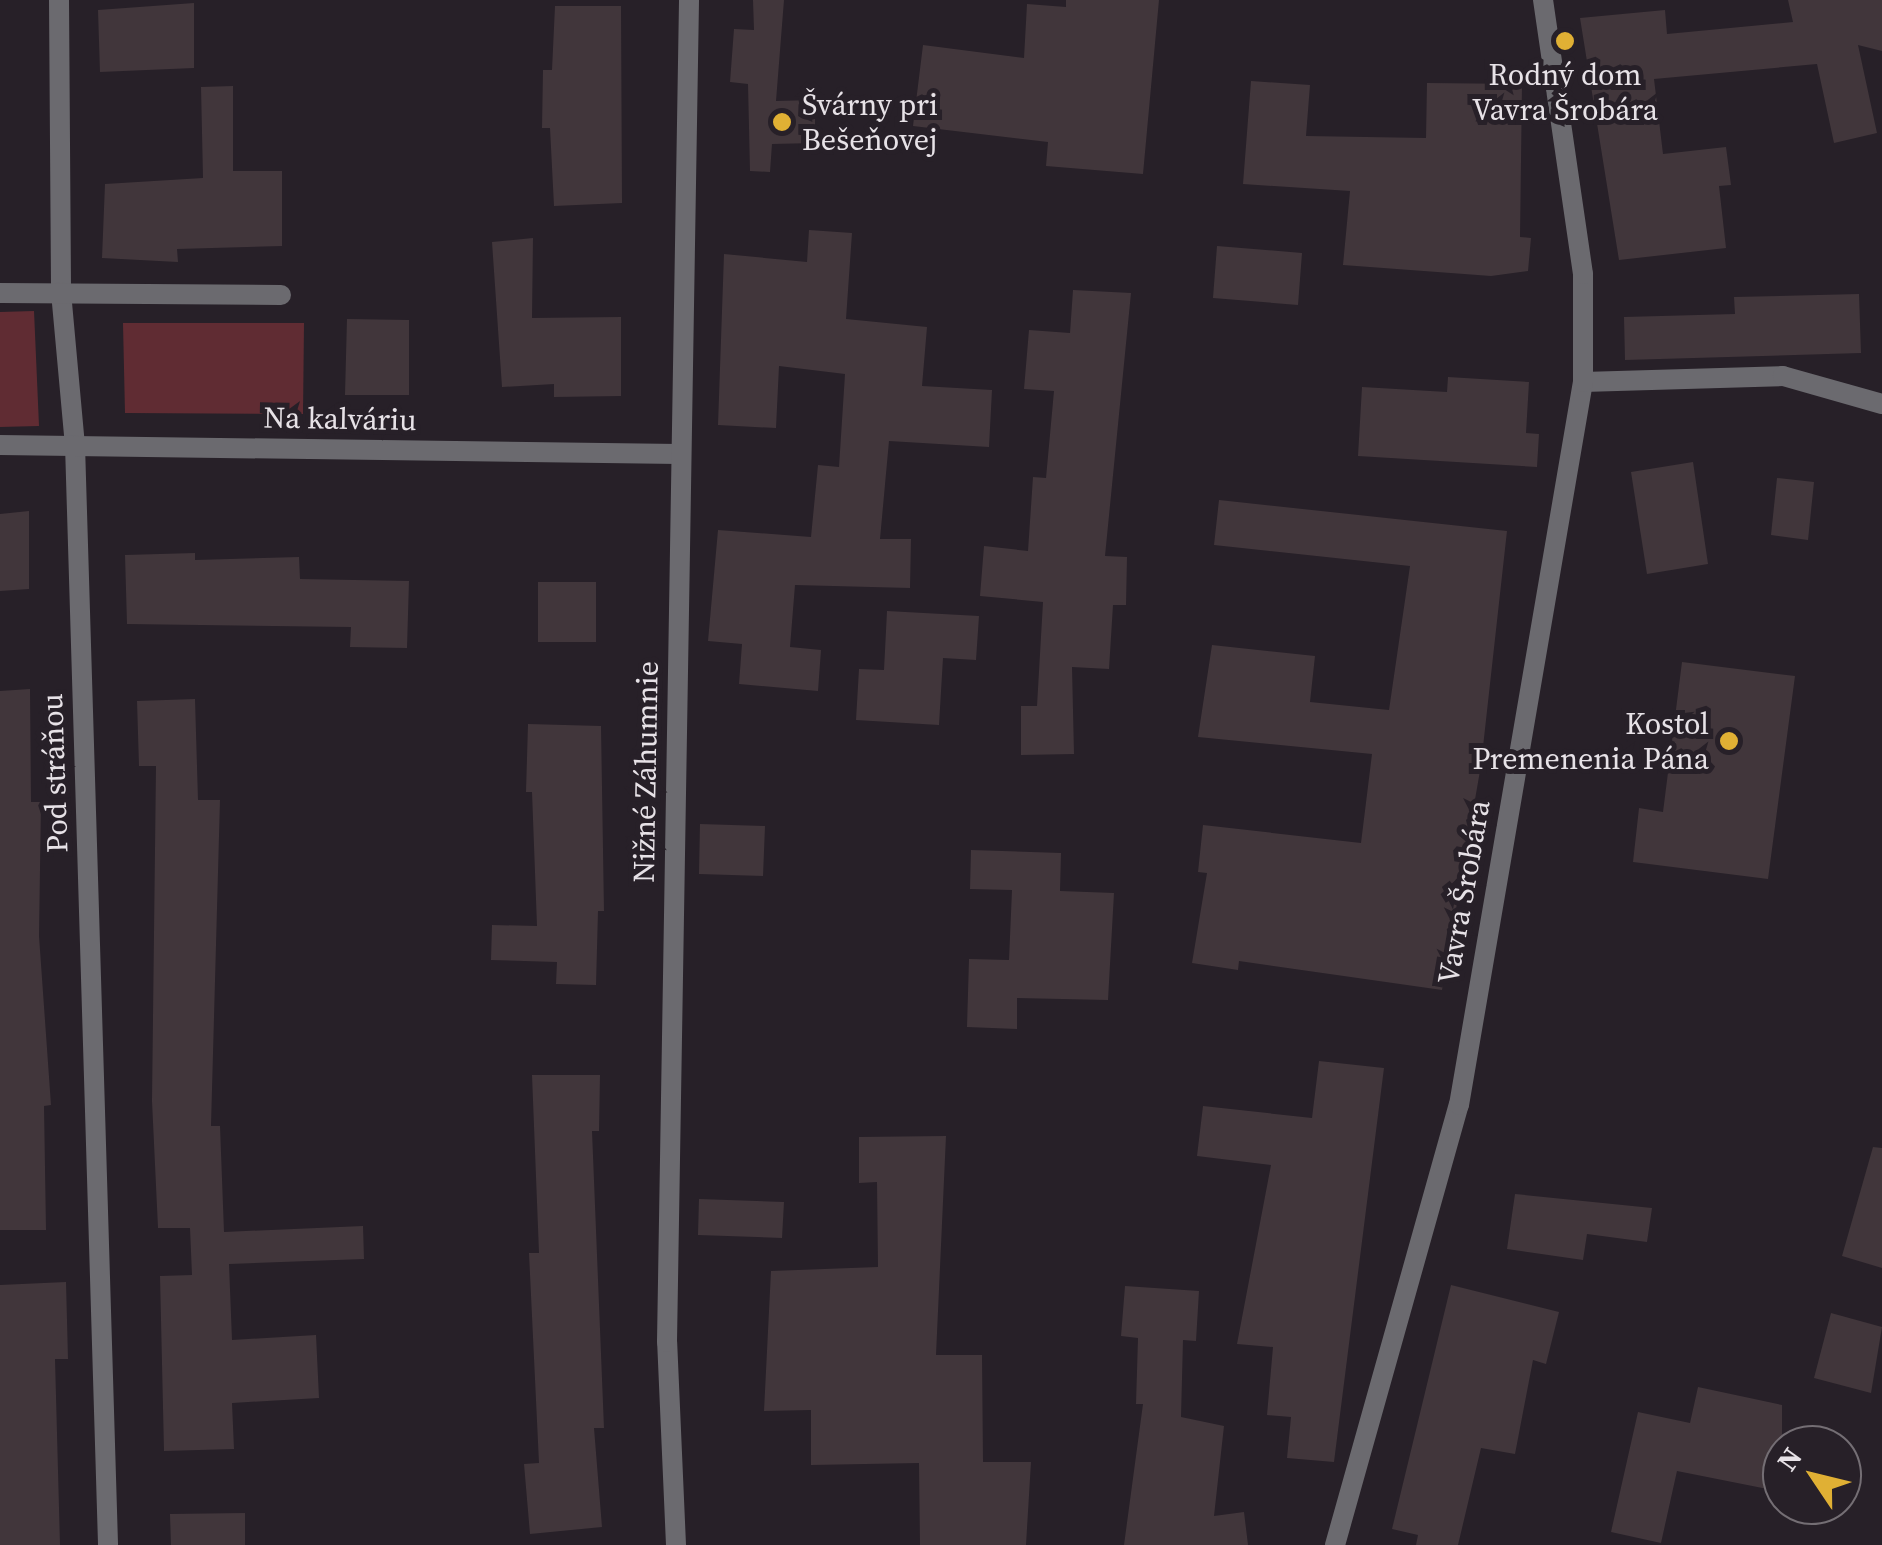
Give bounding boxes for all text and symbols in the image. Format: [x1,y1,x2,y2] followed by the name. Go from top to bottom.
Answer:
[1554,30,1576,52] marker: Rodný dom Vavra Šrobára
[1472,57,1658,128] place label: Rodný dom Vavra Šrobára
[802,87,938,158] place label: Švárny pri Bešeňovej
[771,111,793,133] marker: Švárny pri Bešeňovej
[263,400,417,438] street label: Na kalváriu
[626,661,666,883] street label: Nižné Záhumnie
[34,693,76,853] street label: Pod stráňou
[1473,706,1709,776] place label: Kostol Premenenia Pána
[1718,730,1740,752] marker: Kostol Premenenia Pána
[1430,797,1498,987] street label: Vavra Šrobára
[1762,1425,1862,1525] north arrow
[1768,1440,1810,1478] text: N

